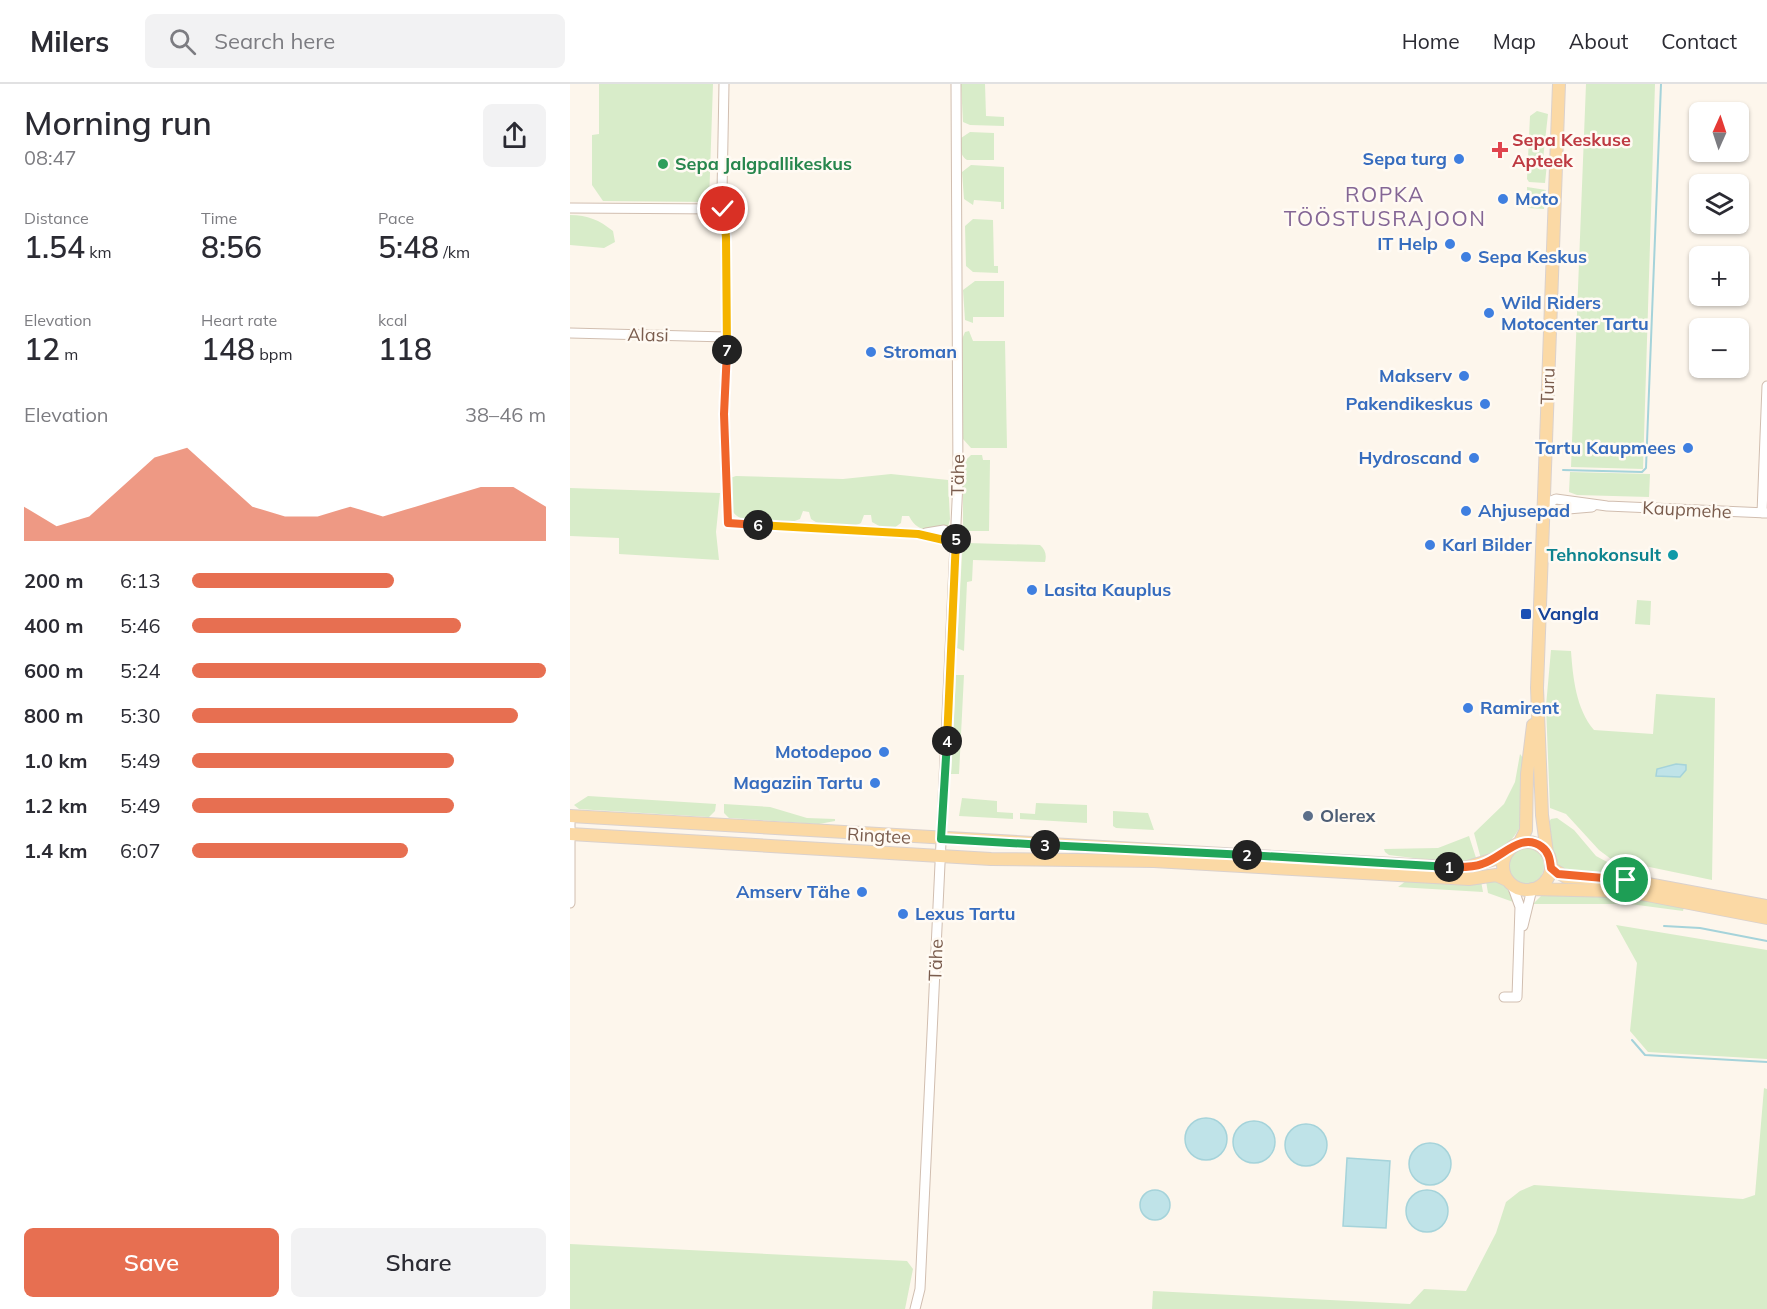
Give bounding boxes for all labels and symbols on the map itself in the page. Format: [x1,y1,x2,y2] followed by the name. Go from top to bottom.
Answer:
[1689,102,1749,162] north arrow
[1512,128,1631,172] place label: Sepa Keskuse Apteek
[1493,143,1507,157] marker: Sepa Keskuse Apteek
[1363,147,1447,170] place label: Sepa turg
[675,152,852,175] place label: Sepa Jalgpallikeskus
[1452,152,1466,166] marker: Sepa turg
[656,157,670,171] marker: Sepa Jalgpallikeskus
[1284,181,1486,231] district label: ROPKA TÖÖSTUSRAJOON
[697,183,748,234] pin
[1515,187,1559,210] place label: Moto
[1496,192,1510,206] marker: Moto
[1377,232,1438,255] place label: IT Help
[1443,237,1457,251] marker: IT Help
[1478,245,1587,268] place label: Sepa Keskus
[1459,250,1473,264] marker: Sepa Keskus
[1501,291,1649,335] place label: Wild Riders Motocenter Tartu
[1482,306,1496,320] marker: Wild Riders Motocenter Tartu
[627,323,669,346] street label: Alasi
[712,335,742,365] pin: 7
[883,340,957,363] place label: Stroman
[864,345,878,359] marker: Stroman
[1379,364,1452,387] place label: Makserv
[1535,367,1560,405] street label: Turu
[1457,369,1471,383] marker: Makserv
[1346,392,1473,415] place label: Pakendikeskus
[1478,397,1492,411] marker: Pakendikeskus
[1535,436,1676,459] place label: Tartu Kaupmees
[1681,441,1695,455] marker: Tartu Kaupmees
[1359,446,1462,469] place label: Hydroscand
[1467,451,1481,465] marker: Hydroscand
[946,454,969,496] street label: Tähe
[1642,496,1732,523] street label: Kaupmehe
[1478,499,1570,522] place label: Ahjusepad
[1459,504,1473,518] marker: Ahjusepad
[743,510,773,540] pin: 6
[941,524,971,554] pin: 5
[1442,533,1533,556] place label: Karl Bilder
[1423,538,1437,552] marker: Karl Bilder
[1547,543,1661,566] place label: Tehnokonsult
[1666,548,1680,562] marker: Tehnokonsult
[1044,578,1171,601] place label: Lasita Kauplus
[1025,583,1039,597] marker: Lasita Kauplus
[1537,602,1599,625] place label: Vangla
[1519,607,1533,621] marker: Vangla
[1480,696,1559,719] place label: Ramirent
[1461,701,1475,715] marker: Ramirent
[932,726,962,756] pin: 4
[775,740,872,763] place label: Motodepoo
[877,745,891,759] marker: Motodepoo
[733,771,863,794] place label: Magaziin Tartu
[868,776,882,790] marker: Magaziin Tartu
[1320,804,1376,827] place label: Olerex
[1301,809,1315,823] marker: Olerex
[846,822,912,849] street label: Ringtee
[1030,830,1060,860] pin: 3
[1232,840,1262,870] pin: 2
[1434,852,1464,882] pin: 1
[1600,854,1651,905] pin
[736,880,850,903] place label: Amserv Tähe
[855,885,869,899] marker: Amserv Tähe
[915,902,1015,925] place label: Lexus Tartu
[896,907,910,921] marker: Lexus Tartu
[923,939,948,981] street label: Tähe

